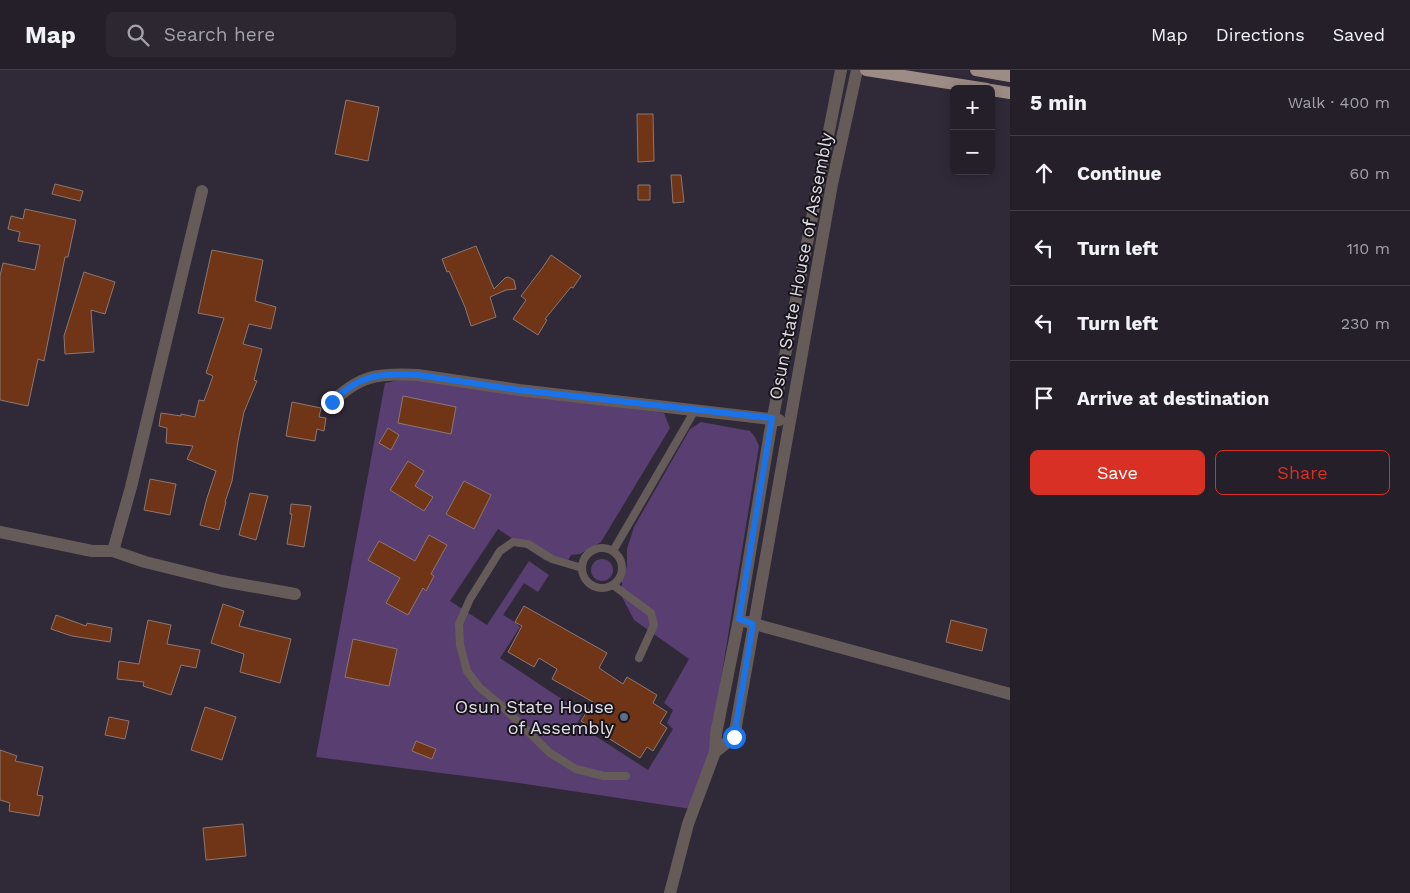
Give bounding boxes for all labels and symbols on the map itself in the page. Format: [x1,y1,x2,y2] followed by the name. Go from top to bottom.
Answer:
[764,130,837,401] street label: Osun State House of Assembly
[321,391,344,414] route end
[455,696,615,738] place label: Osun State House of Assembly
[618,711,630,723] marker: Osun State House of Assembly
[723,726,746,749] route start

